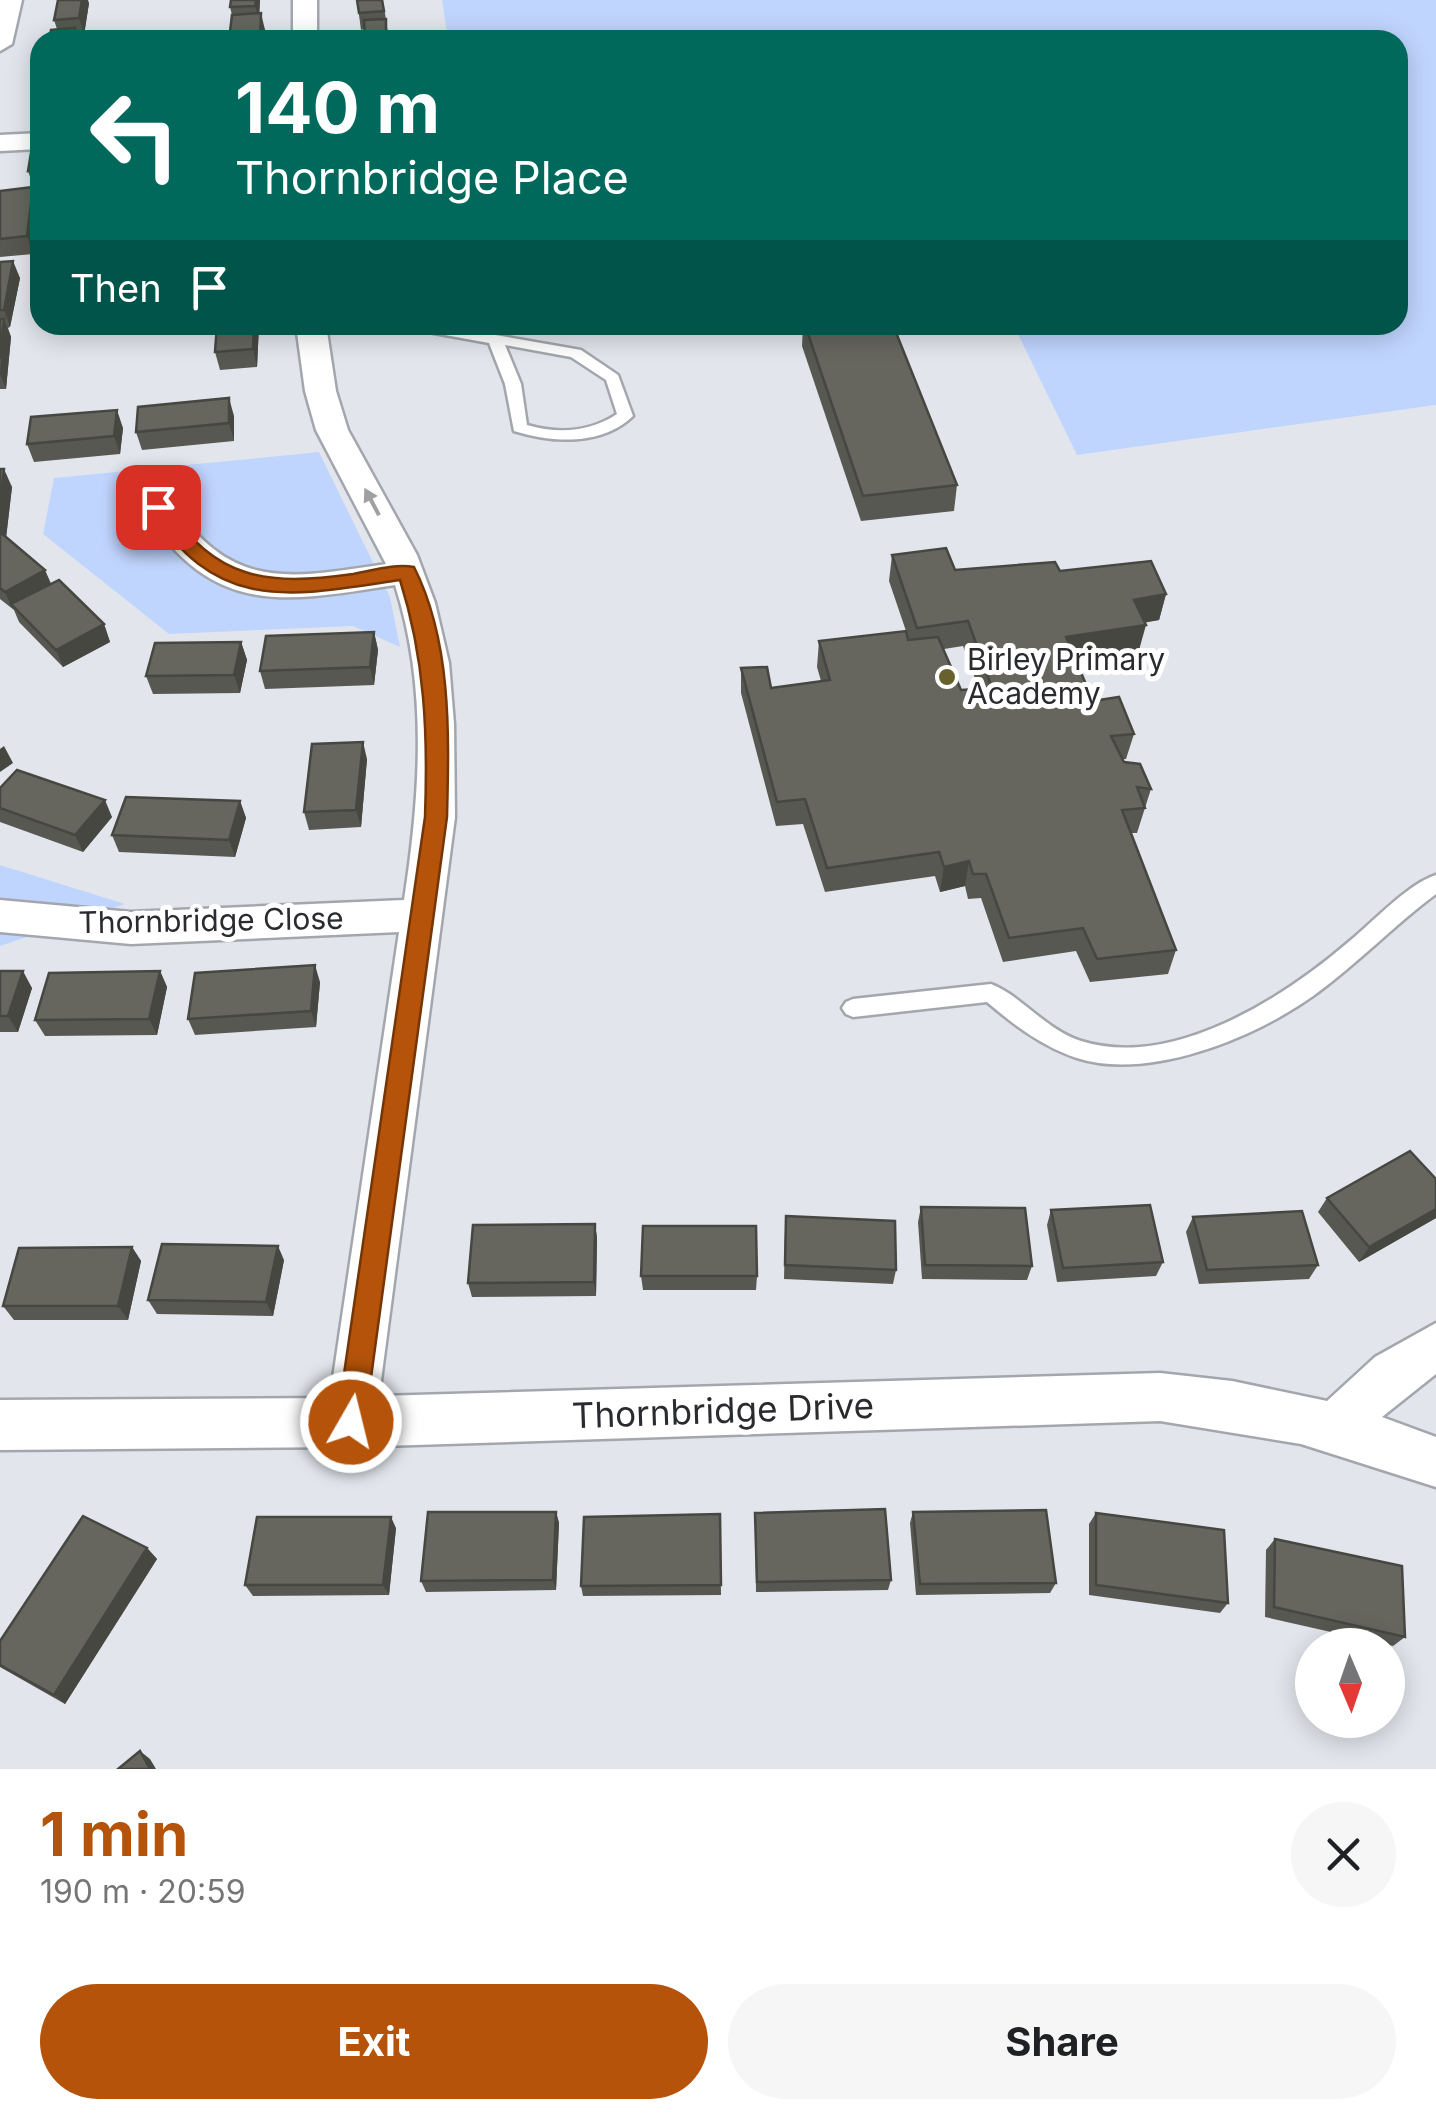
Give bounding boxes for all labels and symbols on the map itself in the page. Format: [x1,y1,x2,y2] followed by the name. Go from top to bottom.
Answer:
[116,465,201,550] pin
[364,488,381,517] one-way arrow
[967,641,1165,711] place label: Birley Primary Academy
[936,666,958,688] marker: Birley Primary Academy
[78,900,344,940] street label: Thornbridge Close
[299,1370,403,1474] position arrow
[571,1384,875,1436] street label: Thornbridge Drive
[1295,1628,1405,1738] north arrow

